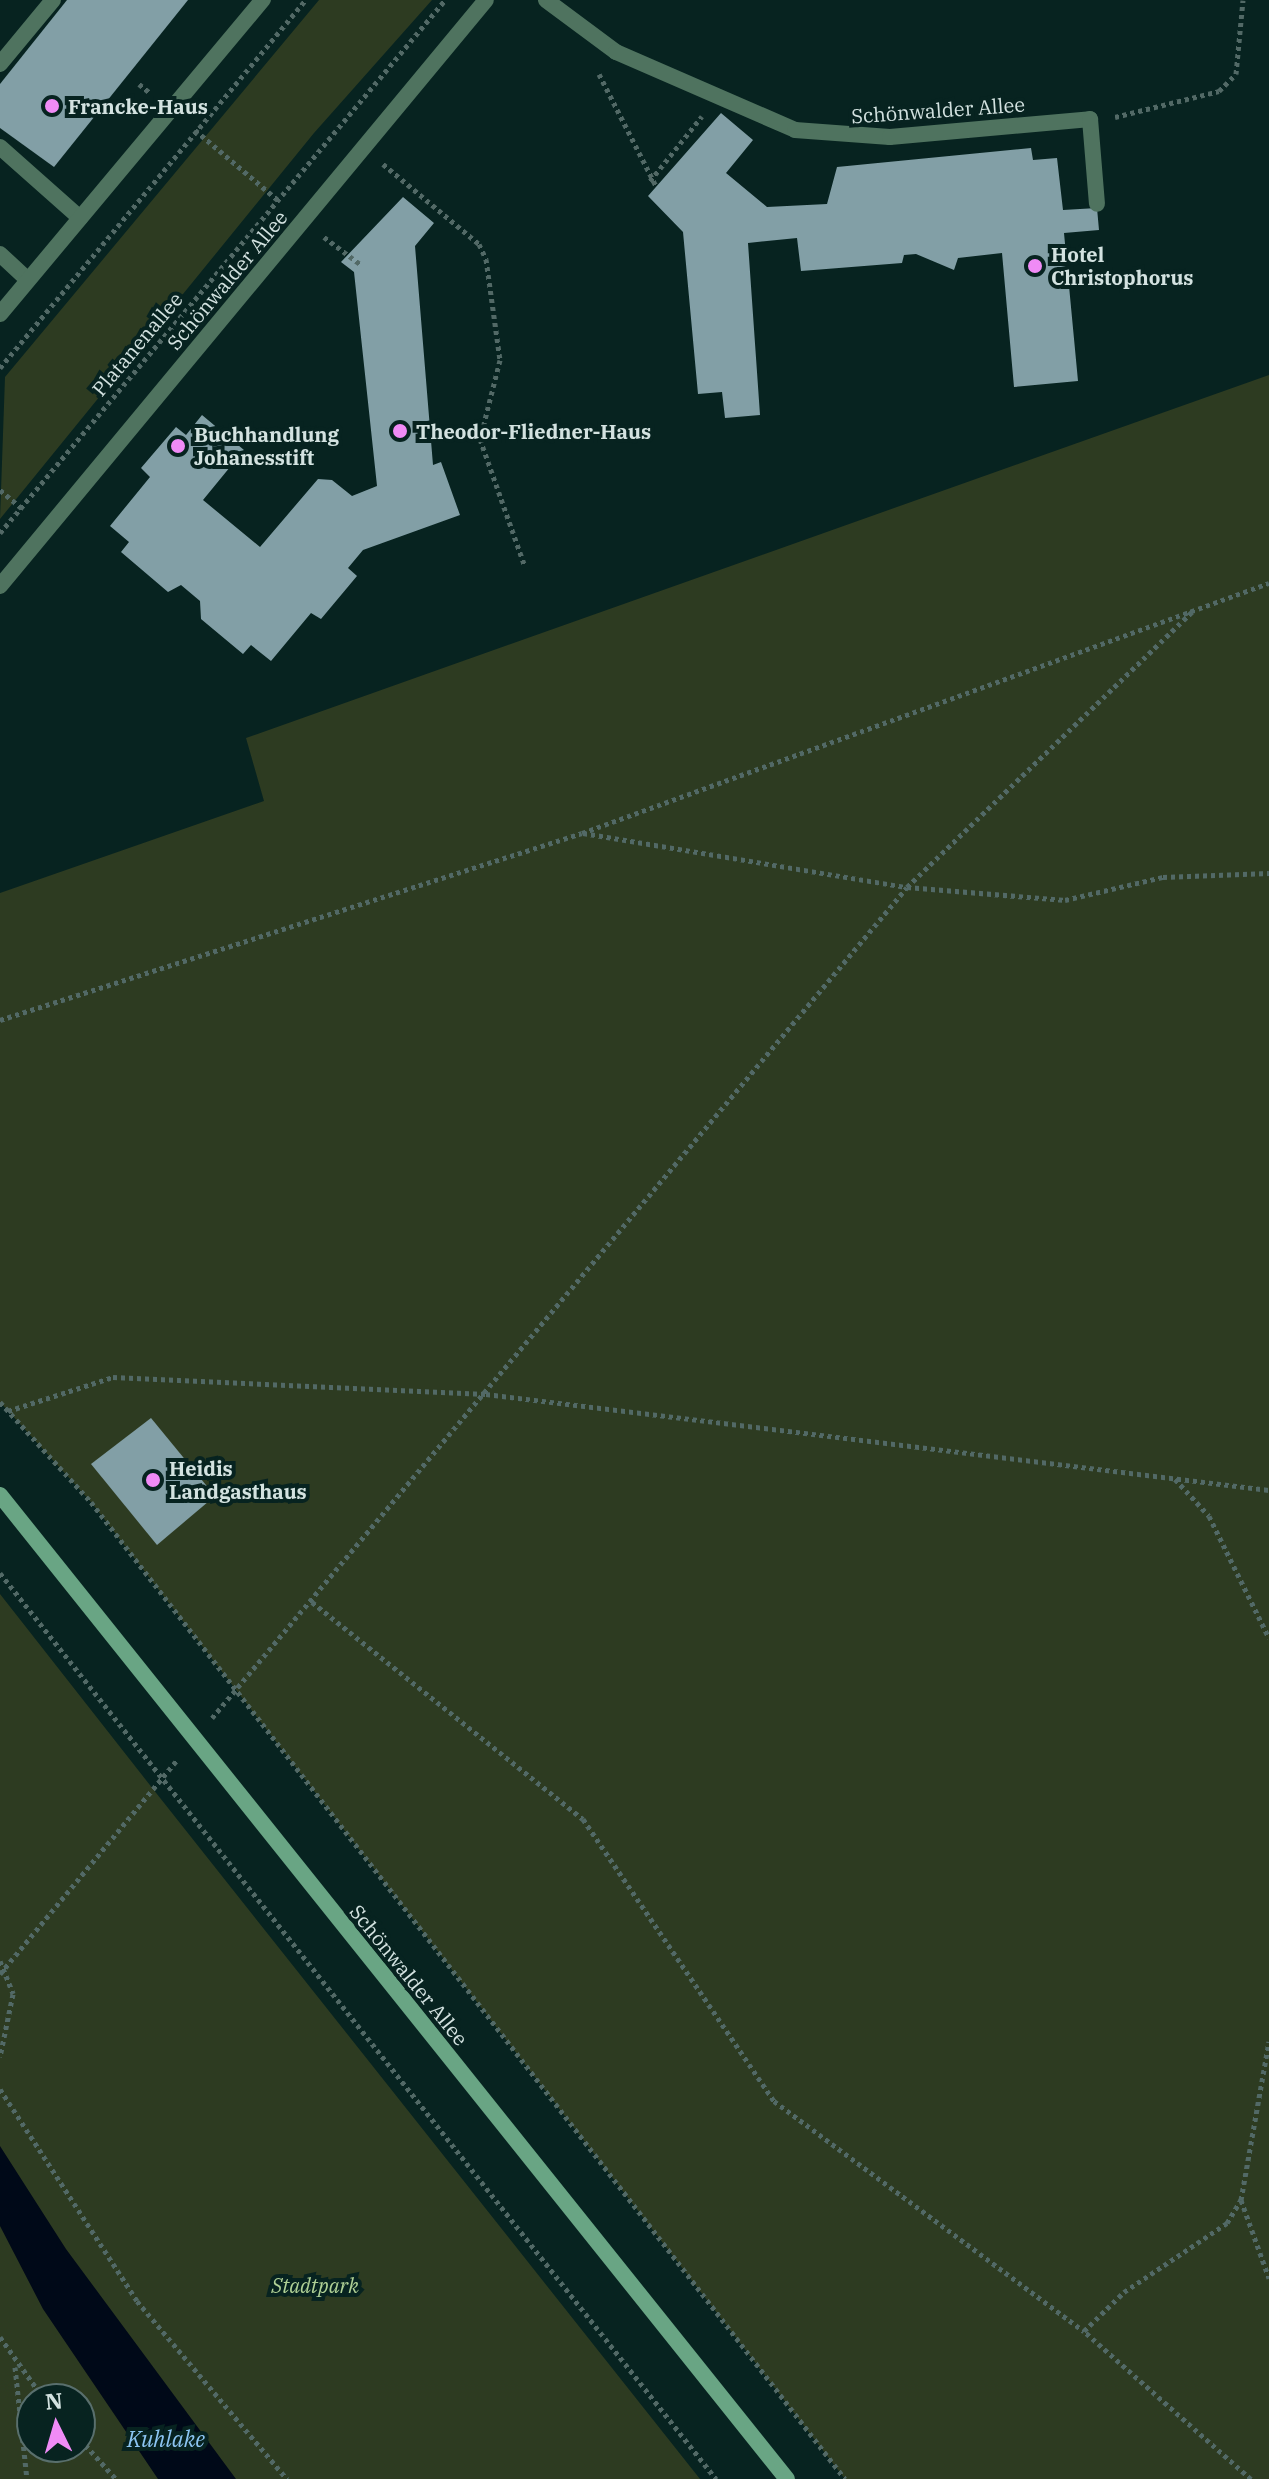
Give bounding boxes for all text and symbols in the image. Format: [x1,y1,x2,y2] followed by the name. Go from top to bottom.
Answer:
[850,92,1026,128] street label: Schönwalder Allee
[68,94,208,118] place label: Francke-Haus
[43,97,61,115] marker: Francke-Haus
[162,206,292,354] street label: Schönwalder Allee
[1051,242,1193,289] place label: Hotel Christophorus
[1026,257,1044,275] marker: Hotel Christophorus
[87,287,187,401] street label: Platanenallee
[416,419,651,443] place label: Theodor-Fliedner-Haus
[194,422,339,469] place label: Buchhandlung Johanesstift
[391,422,409,440] marker: Theodor-Fliedner-Haus
[169,437,187,455] marker: Buchhandlung Johanesstift
[169,1456,307,1503] place label: Heidis Landgasthaus
[144,1471,162,1489] marker: Heidis Landgasthaus
[345,1900,473,2050] street label: Schönwalder Allee
[271,2273,359,2297] park label: Stadtpark
[16,2383,96,2463] north arrow
[44,2385,64,2416] text: N
[127,2426,205,2452] water label: Kuhlake

